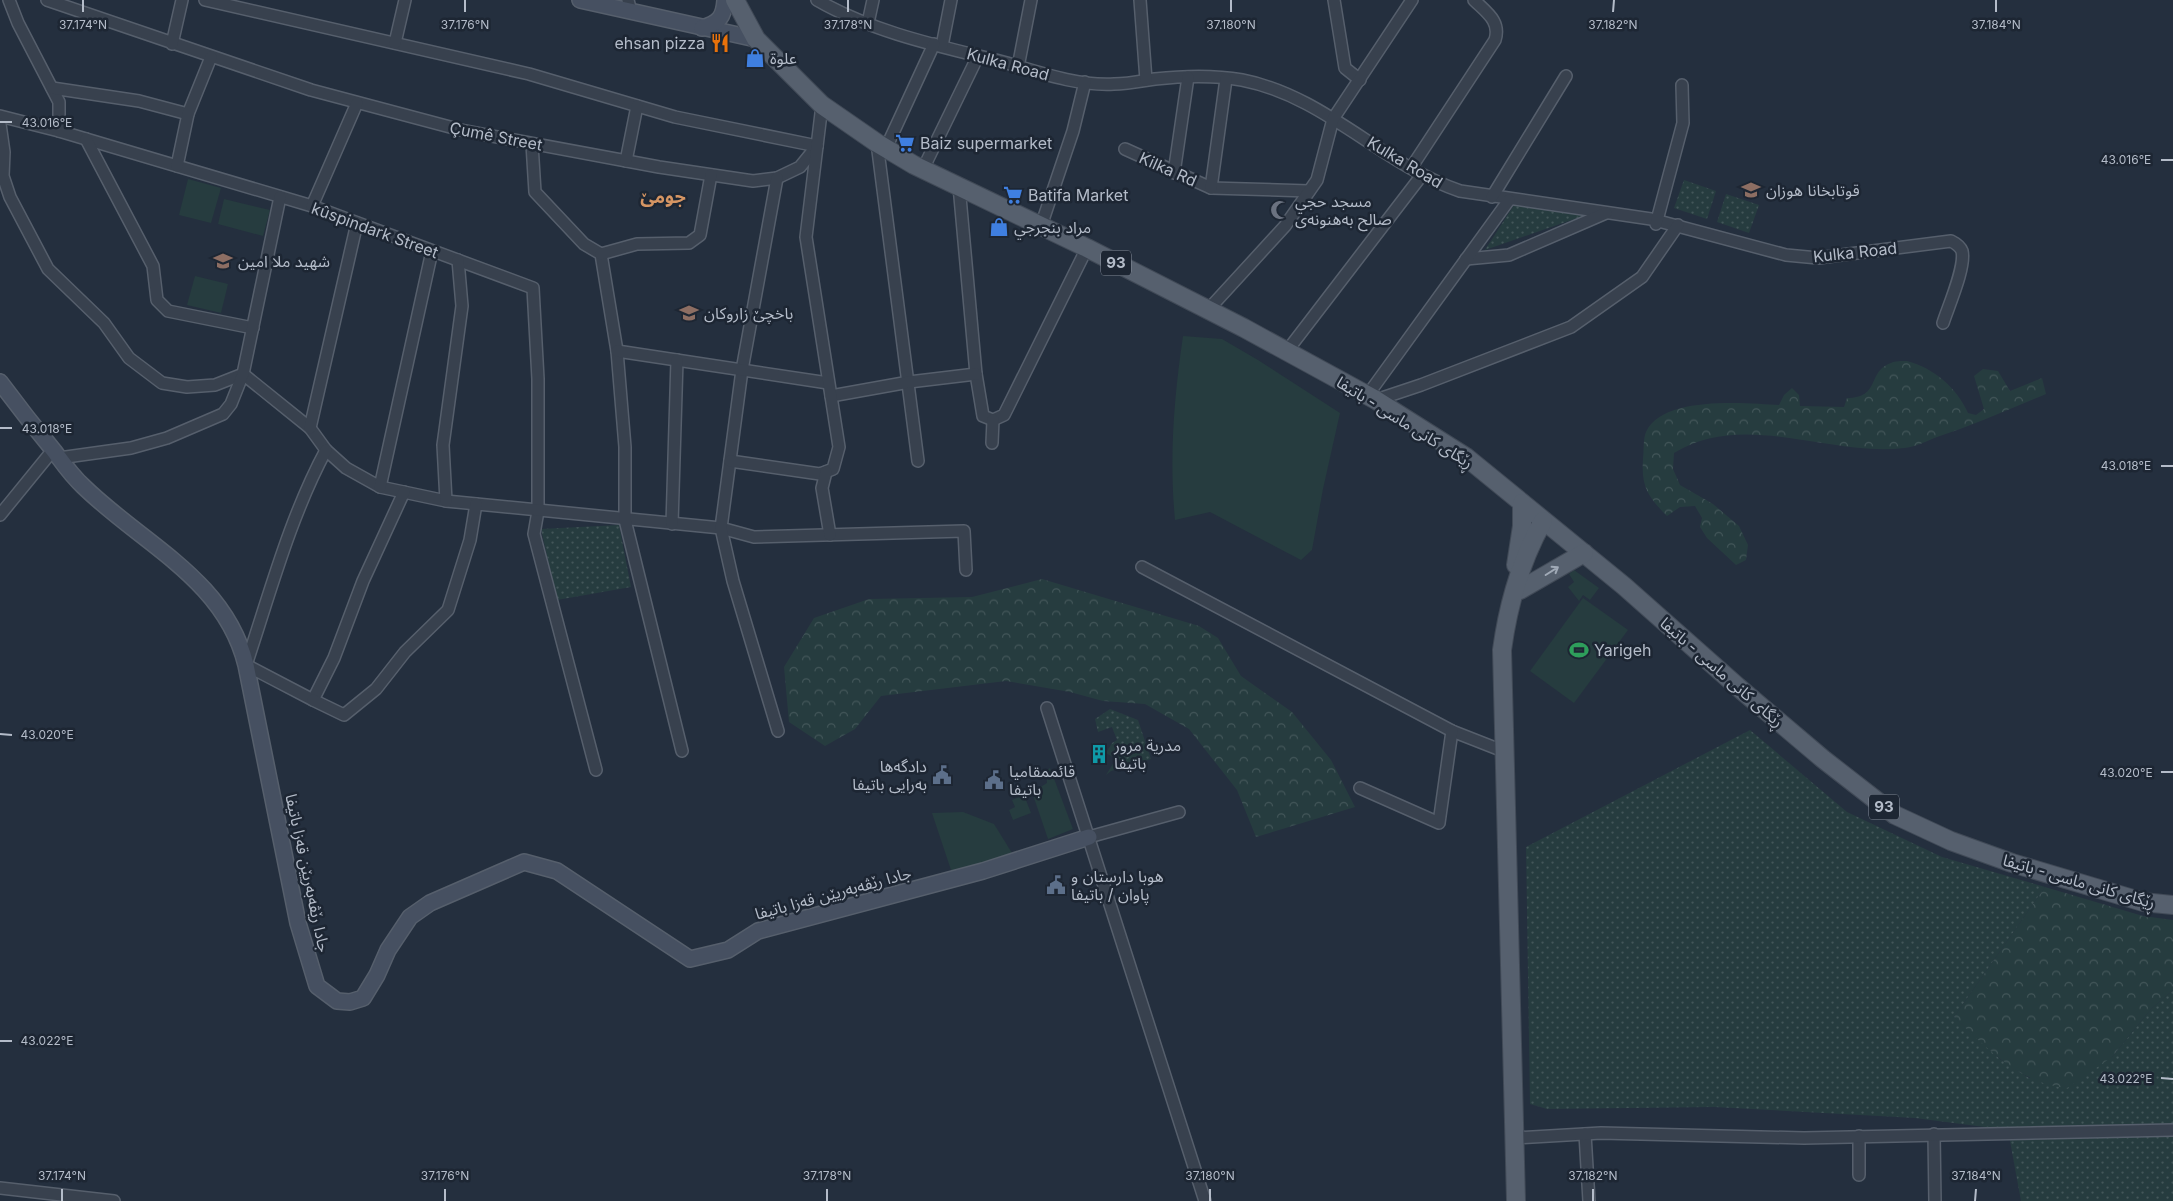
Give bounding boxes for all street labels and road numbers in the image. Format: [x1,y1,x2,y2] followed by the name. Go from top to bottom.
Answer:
[965,43,1051,85] street label: Kulka Road
[448,117,544,155] street label: Çumê Street
[1364,132,1446,192] street label: Kulka Road
[1136,147,1200,191] street label: Kilka Rd
[309,198,441,262] street label: kûspindark Street
[1812,238,1898,266] street label: Kulka Road
[1101,250,1131,276] road number: 93
[1331,372,1477,476] street label: ڕێگای کانی ماسی - باتيفا
[1653,613,1788,735] street label: ڕێگای کانی ماسی - باتيفا
[281,792,335,954] street label: جادا رێڤه‌به‌ريێن قه‌زا باتيفا
[1869,794,1899,820] road number: 93
[1999,850,2157,917] street label: ڕێگای کانی ماسی - باتيفا
[753,862,913,924] street label: جادا رێڤه‌به‌ريێن قه‌زا باتيفا

